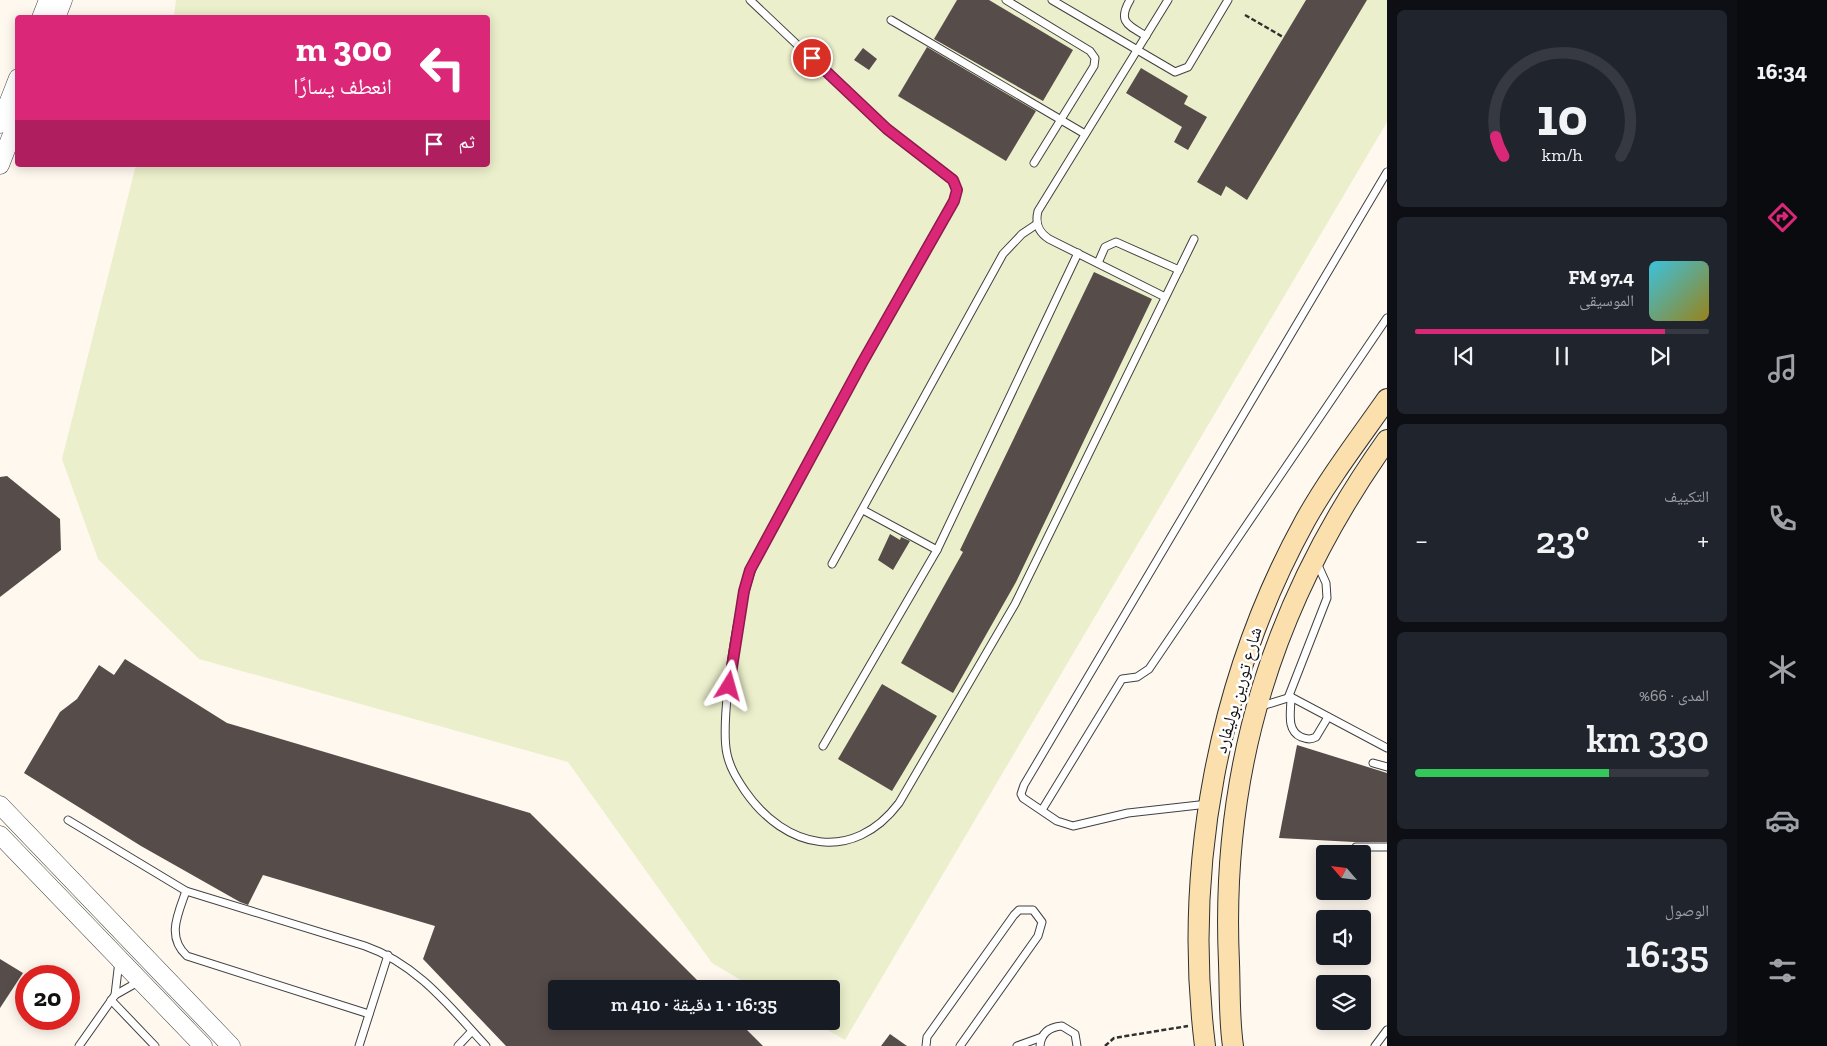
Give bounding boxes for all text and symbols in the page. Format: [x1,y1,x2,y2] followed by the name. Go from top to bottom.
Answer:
[296,28,392,70] text: 300 m
[410,35,475,100] icon: left
[791,37,833,79] pin
[798,44,826,72] icon: arrive
[1757,58,1807,85] text: 16:34
[293,73,392,100] text: انعطف يسارًا
[1537,86,1587,148] text: 10
[420,130,448,158] icon: arrive
[458,130,475,153] text: ثم
[1542,144,1582,166] text: km/h
[1765,200,1800,235] icon: directions
[1569,266,1634,289] text: 97.4 FM
[1579,291,1634,310] text: الموسيقى
[1450,342,1478,370] icon: previous
[1548,342,1576,370] icon: pause
[1646,342,1674,370] icon: next
[1765,351,1800,386] icon: music
[1664,487,1709,506] text: التكييف
[1765,501,1800,536] icon: phone
[1536,517,1590,563] text: 23°
[1415,524,1428,557] text: −
[1697,524,1709,557] text: +
[1209,624,1267,756] street label: شارع تورين بوليفارد
[1765,652,1800,687] icon: climate
[702,659,754,711] position arrow
[1639,686,1709,705] text: المدى · 66%
[1587,716,1709,762] text: 330 km
[1765,803,1800,838] icon: car
[1316,845,1371,900] north arrow
[1316,845,1371,1030] map controls
[1665,901,1709,920] text: الوصول
[1316,910,1371,965] button: sound
[1625,931,1709,977] text: 16:35
[1765,953,1800,988] icon: filters
[15,965,80,1030] speed limit sign: 20
[1316,975,1371,1030] button: layers
[611,993,777,1016] text: 16:35 · 1 دقيقة · 410 m

